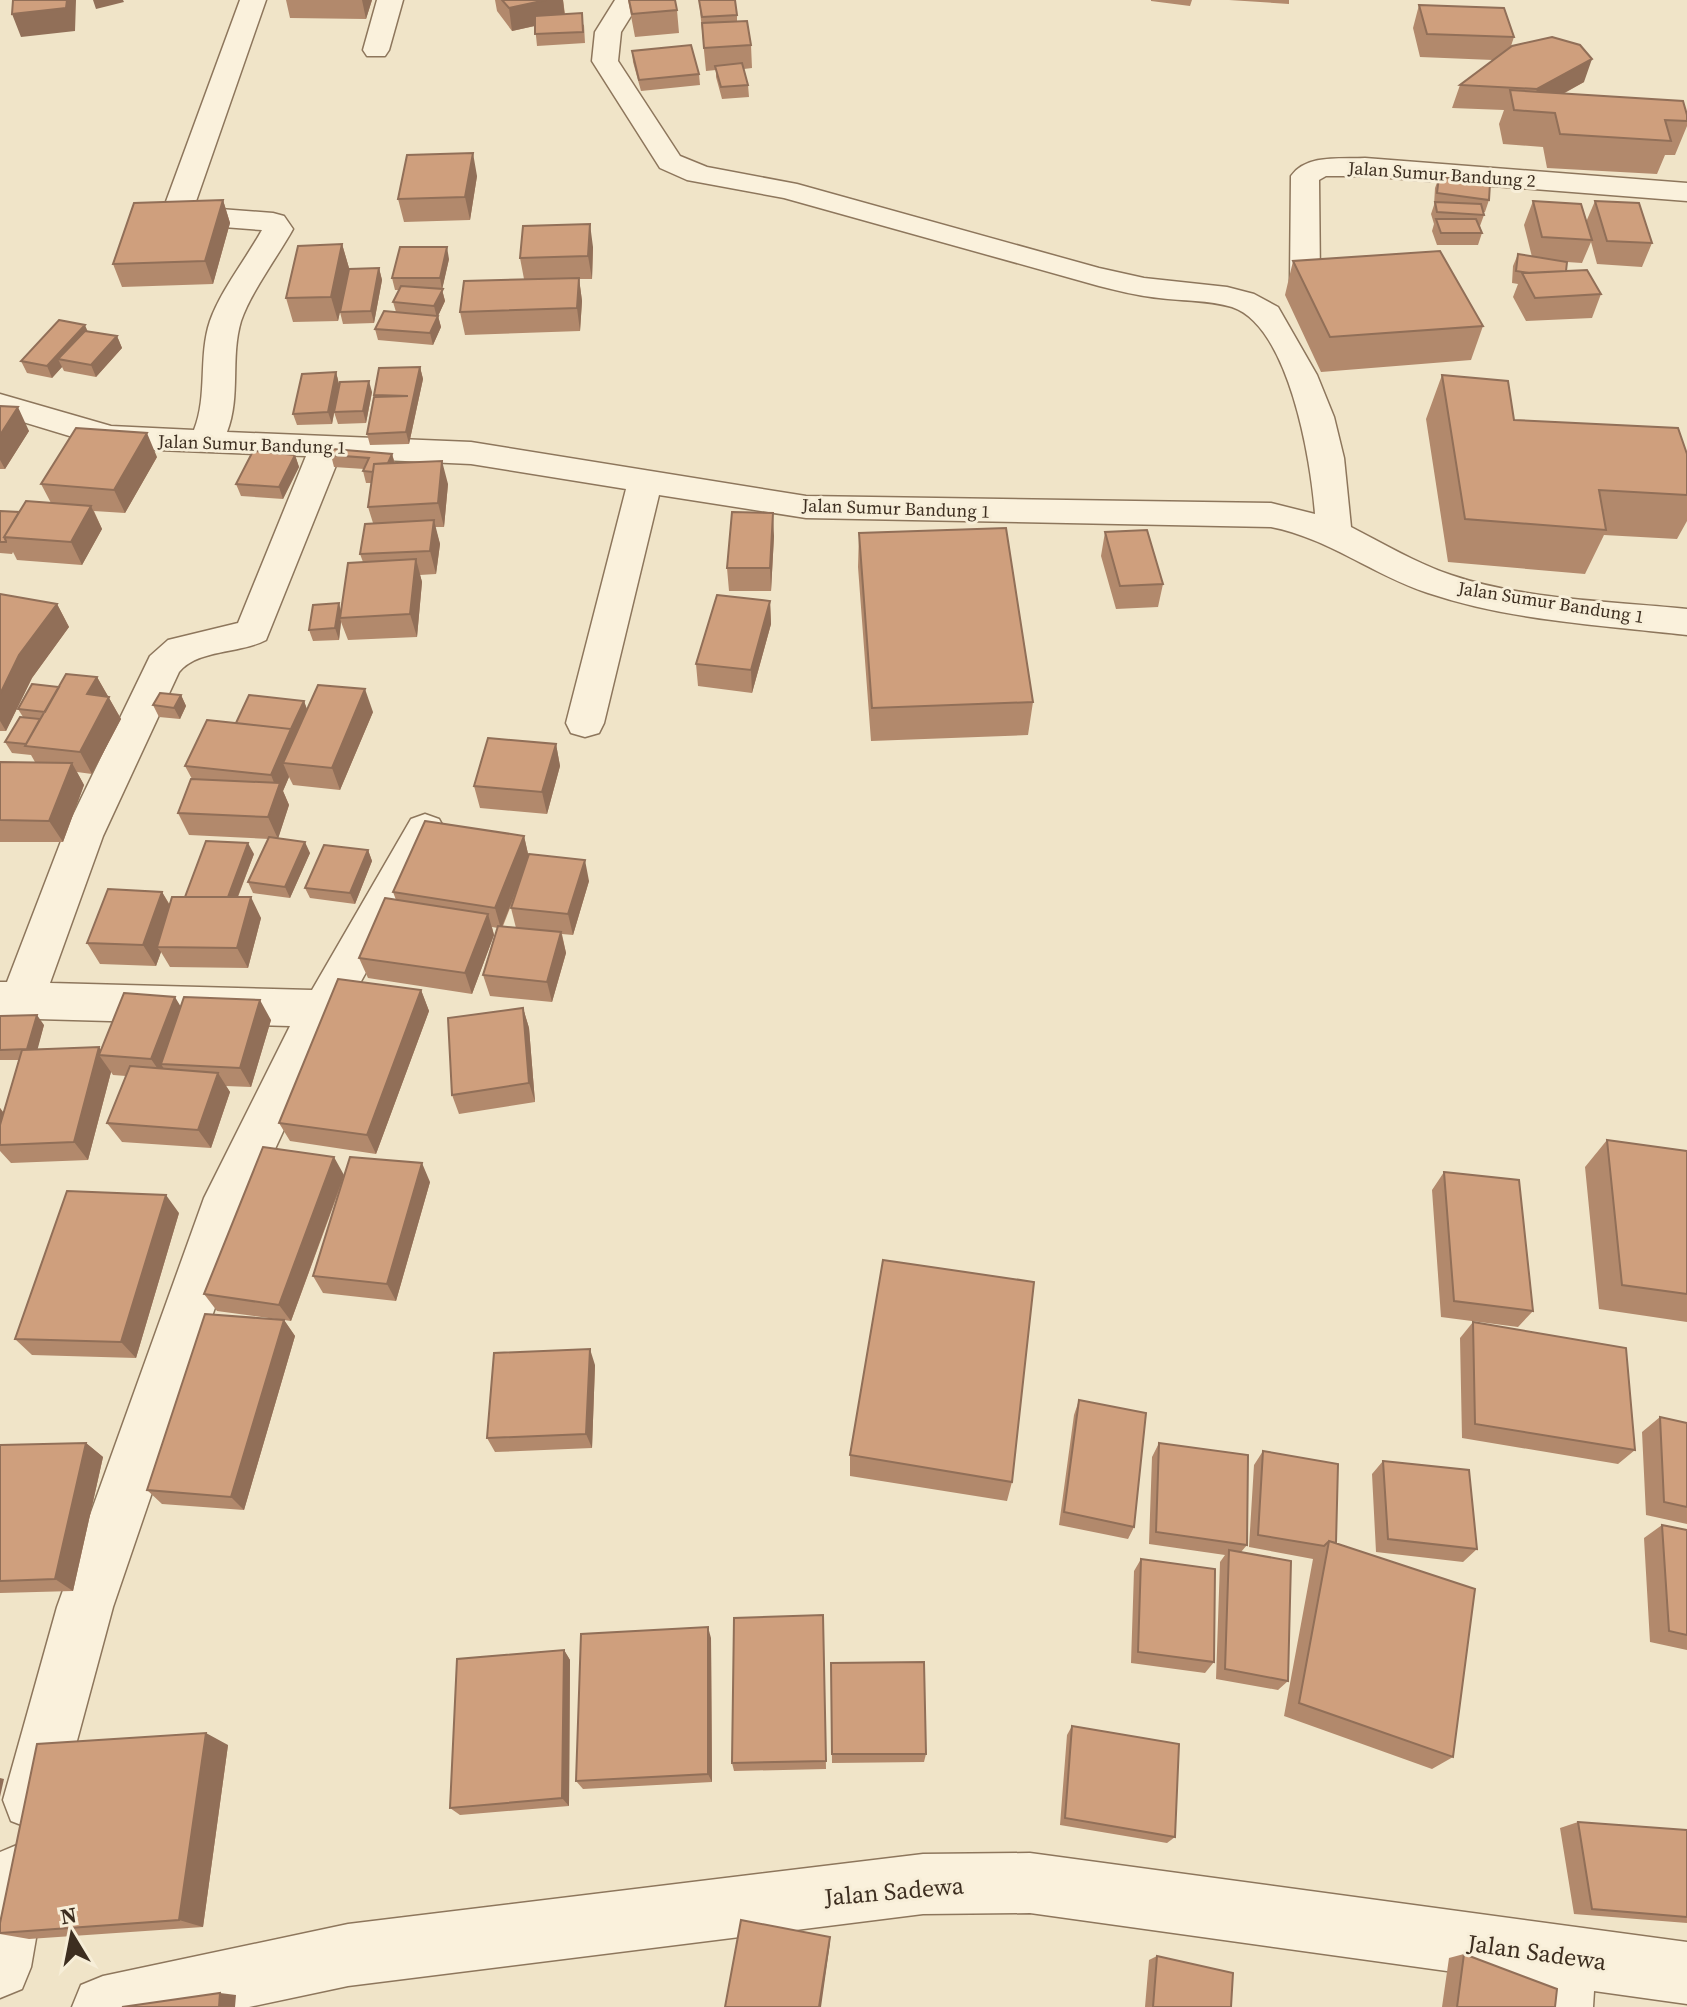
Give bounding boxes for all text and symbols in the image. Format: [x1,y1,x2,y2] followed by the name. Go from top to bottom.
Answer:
[1346,155,1537,193] street label: Jalan Sumur Bandung 2
[157,428,346,460] street label: Jalan Sumur Bandung 1
[801,492,990,524] street label: Jalan Sumur Bandung 1
[1455,575,1646,629] street label: Jalan Sumur Bandung 1
[822,1868,966,1914] street label: Jalan Sadewa
[32,1895,112,1975] north arrow
[58,1899,79,1931] text: N
[1464,1926,1609,1978] street label: Jalan Sadewa

